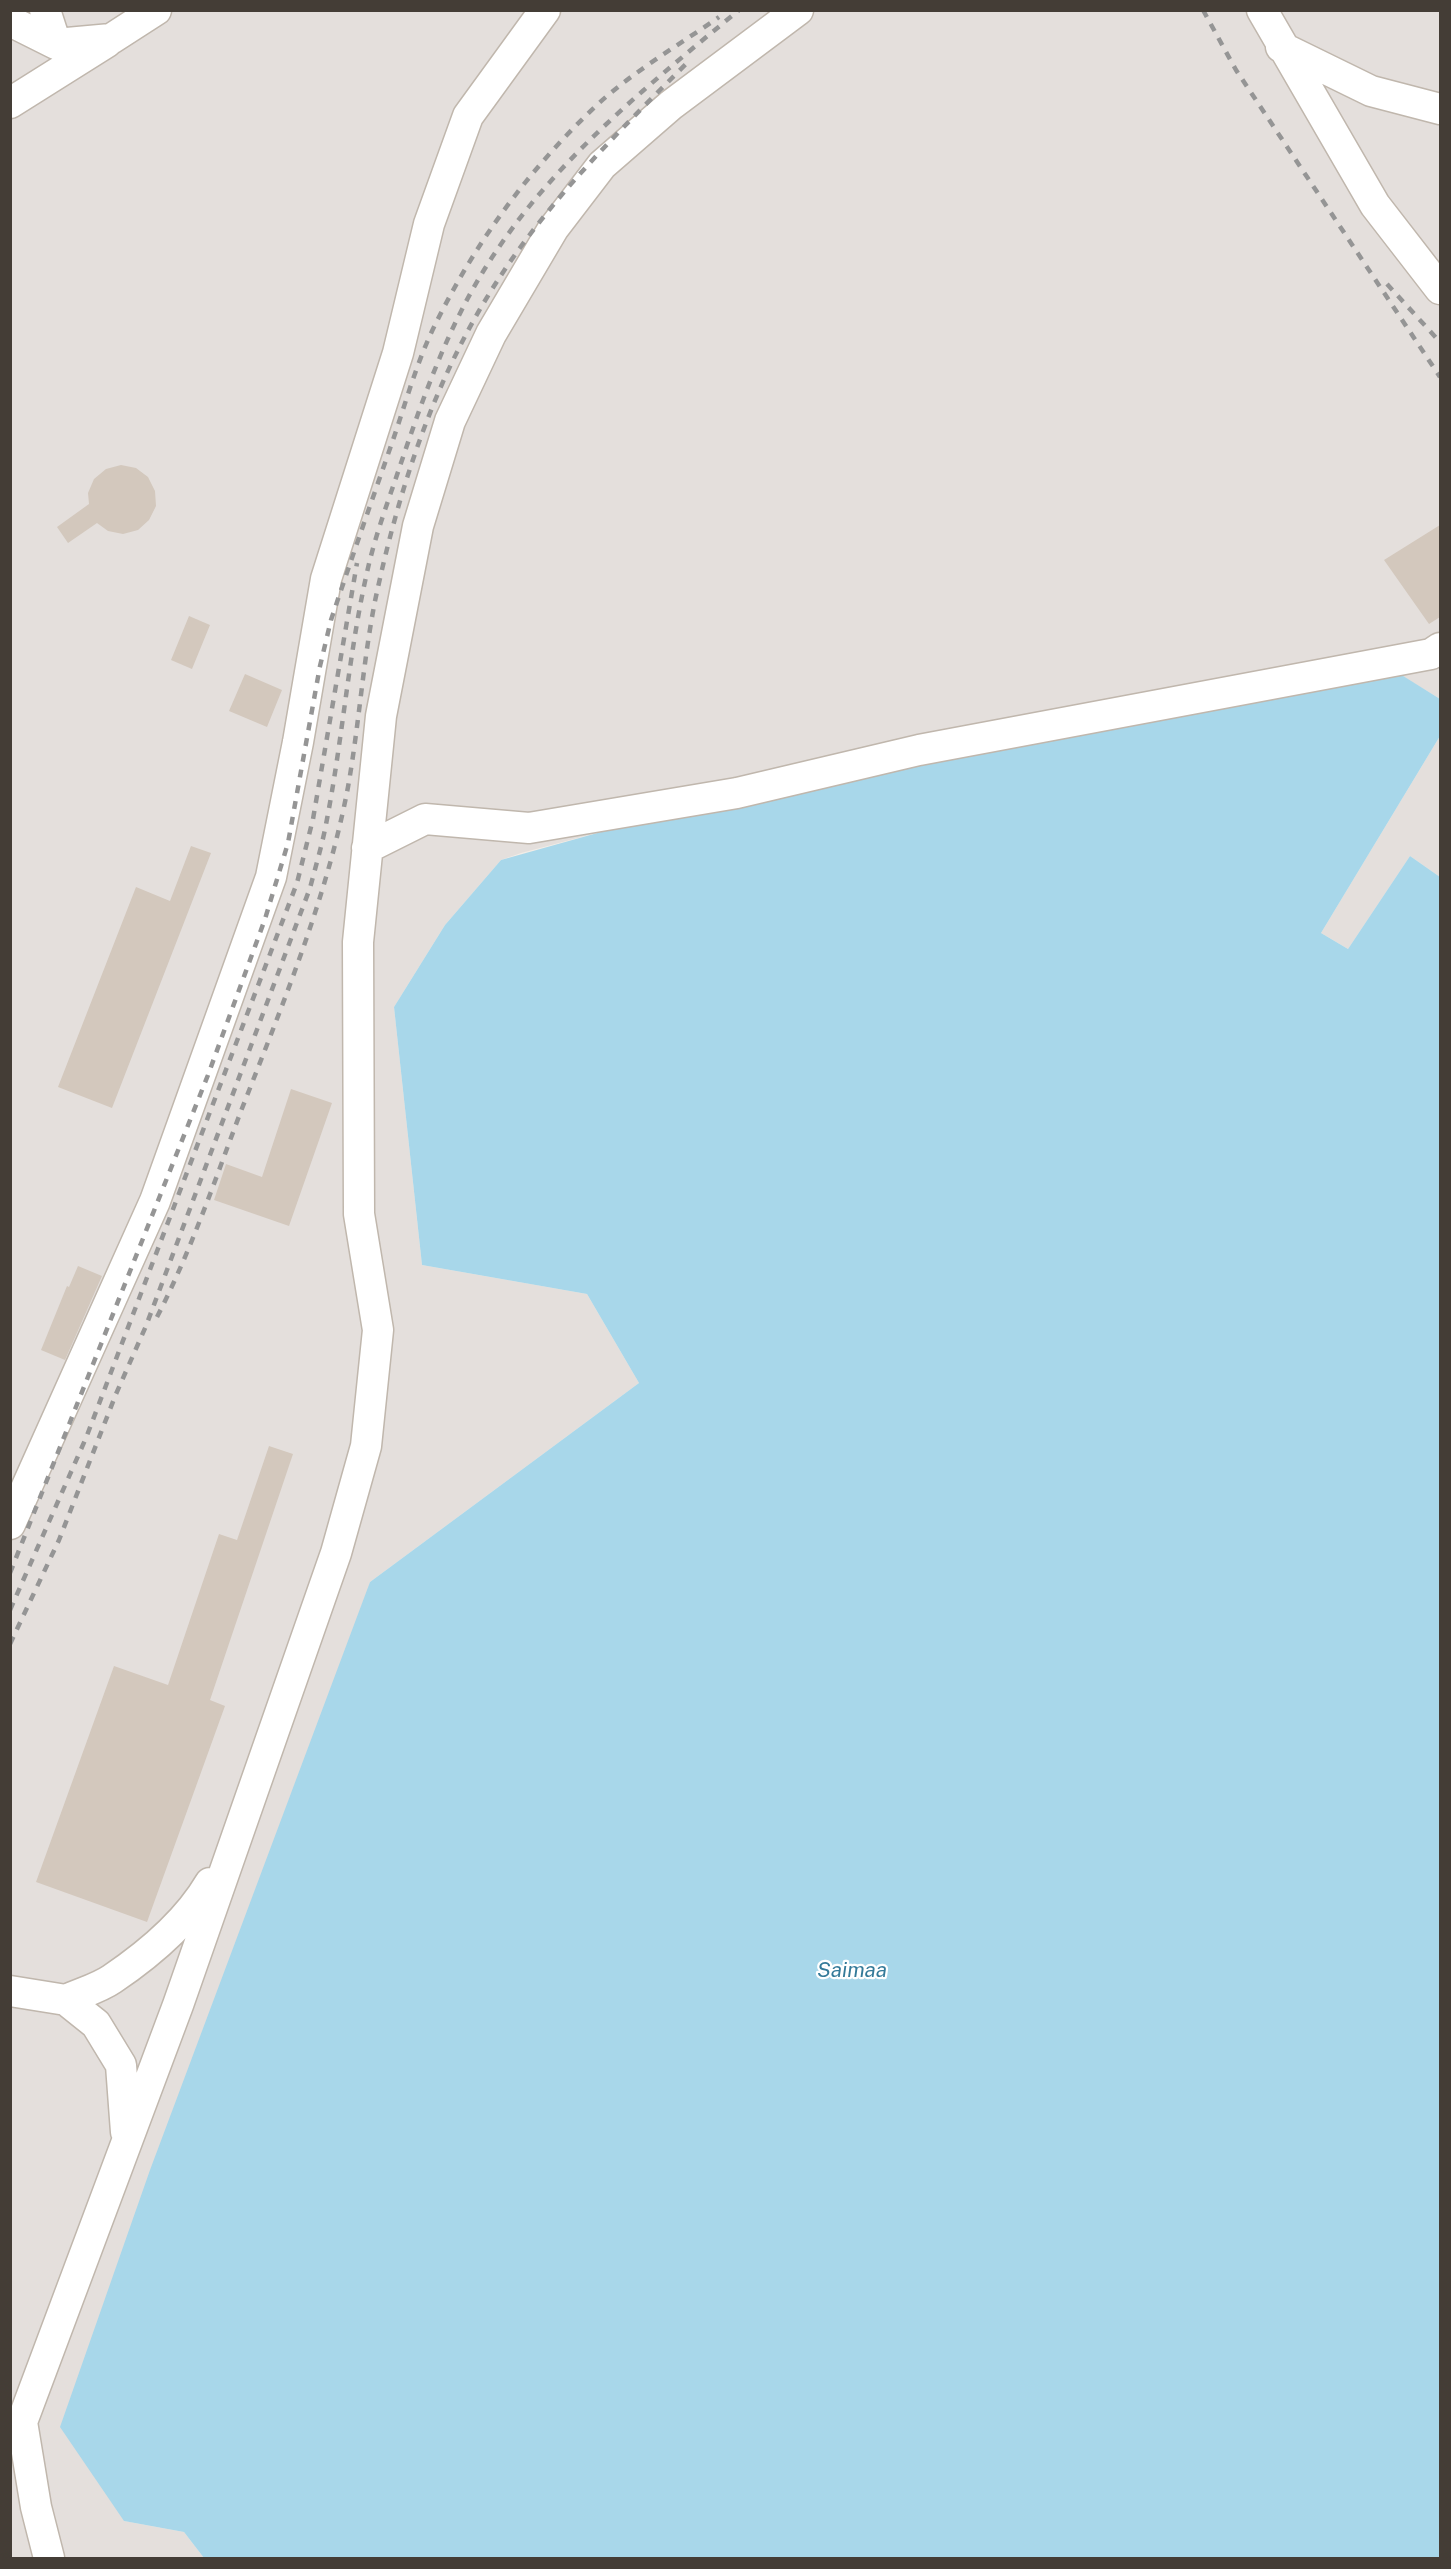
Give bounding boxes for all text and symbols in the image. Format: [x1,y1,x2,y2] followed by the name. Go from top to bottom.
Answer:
[817,1958,887,1984] water label: Saimaa

